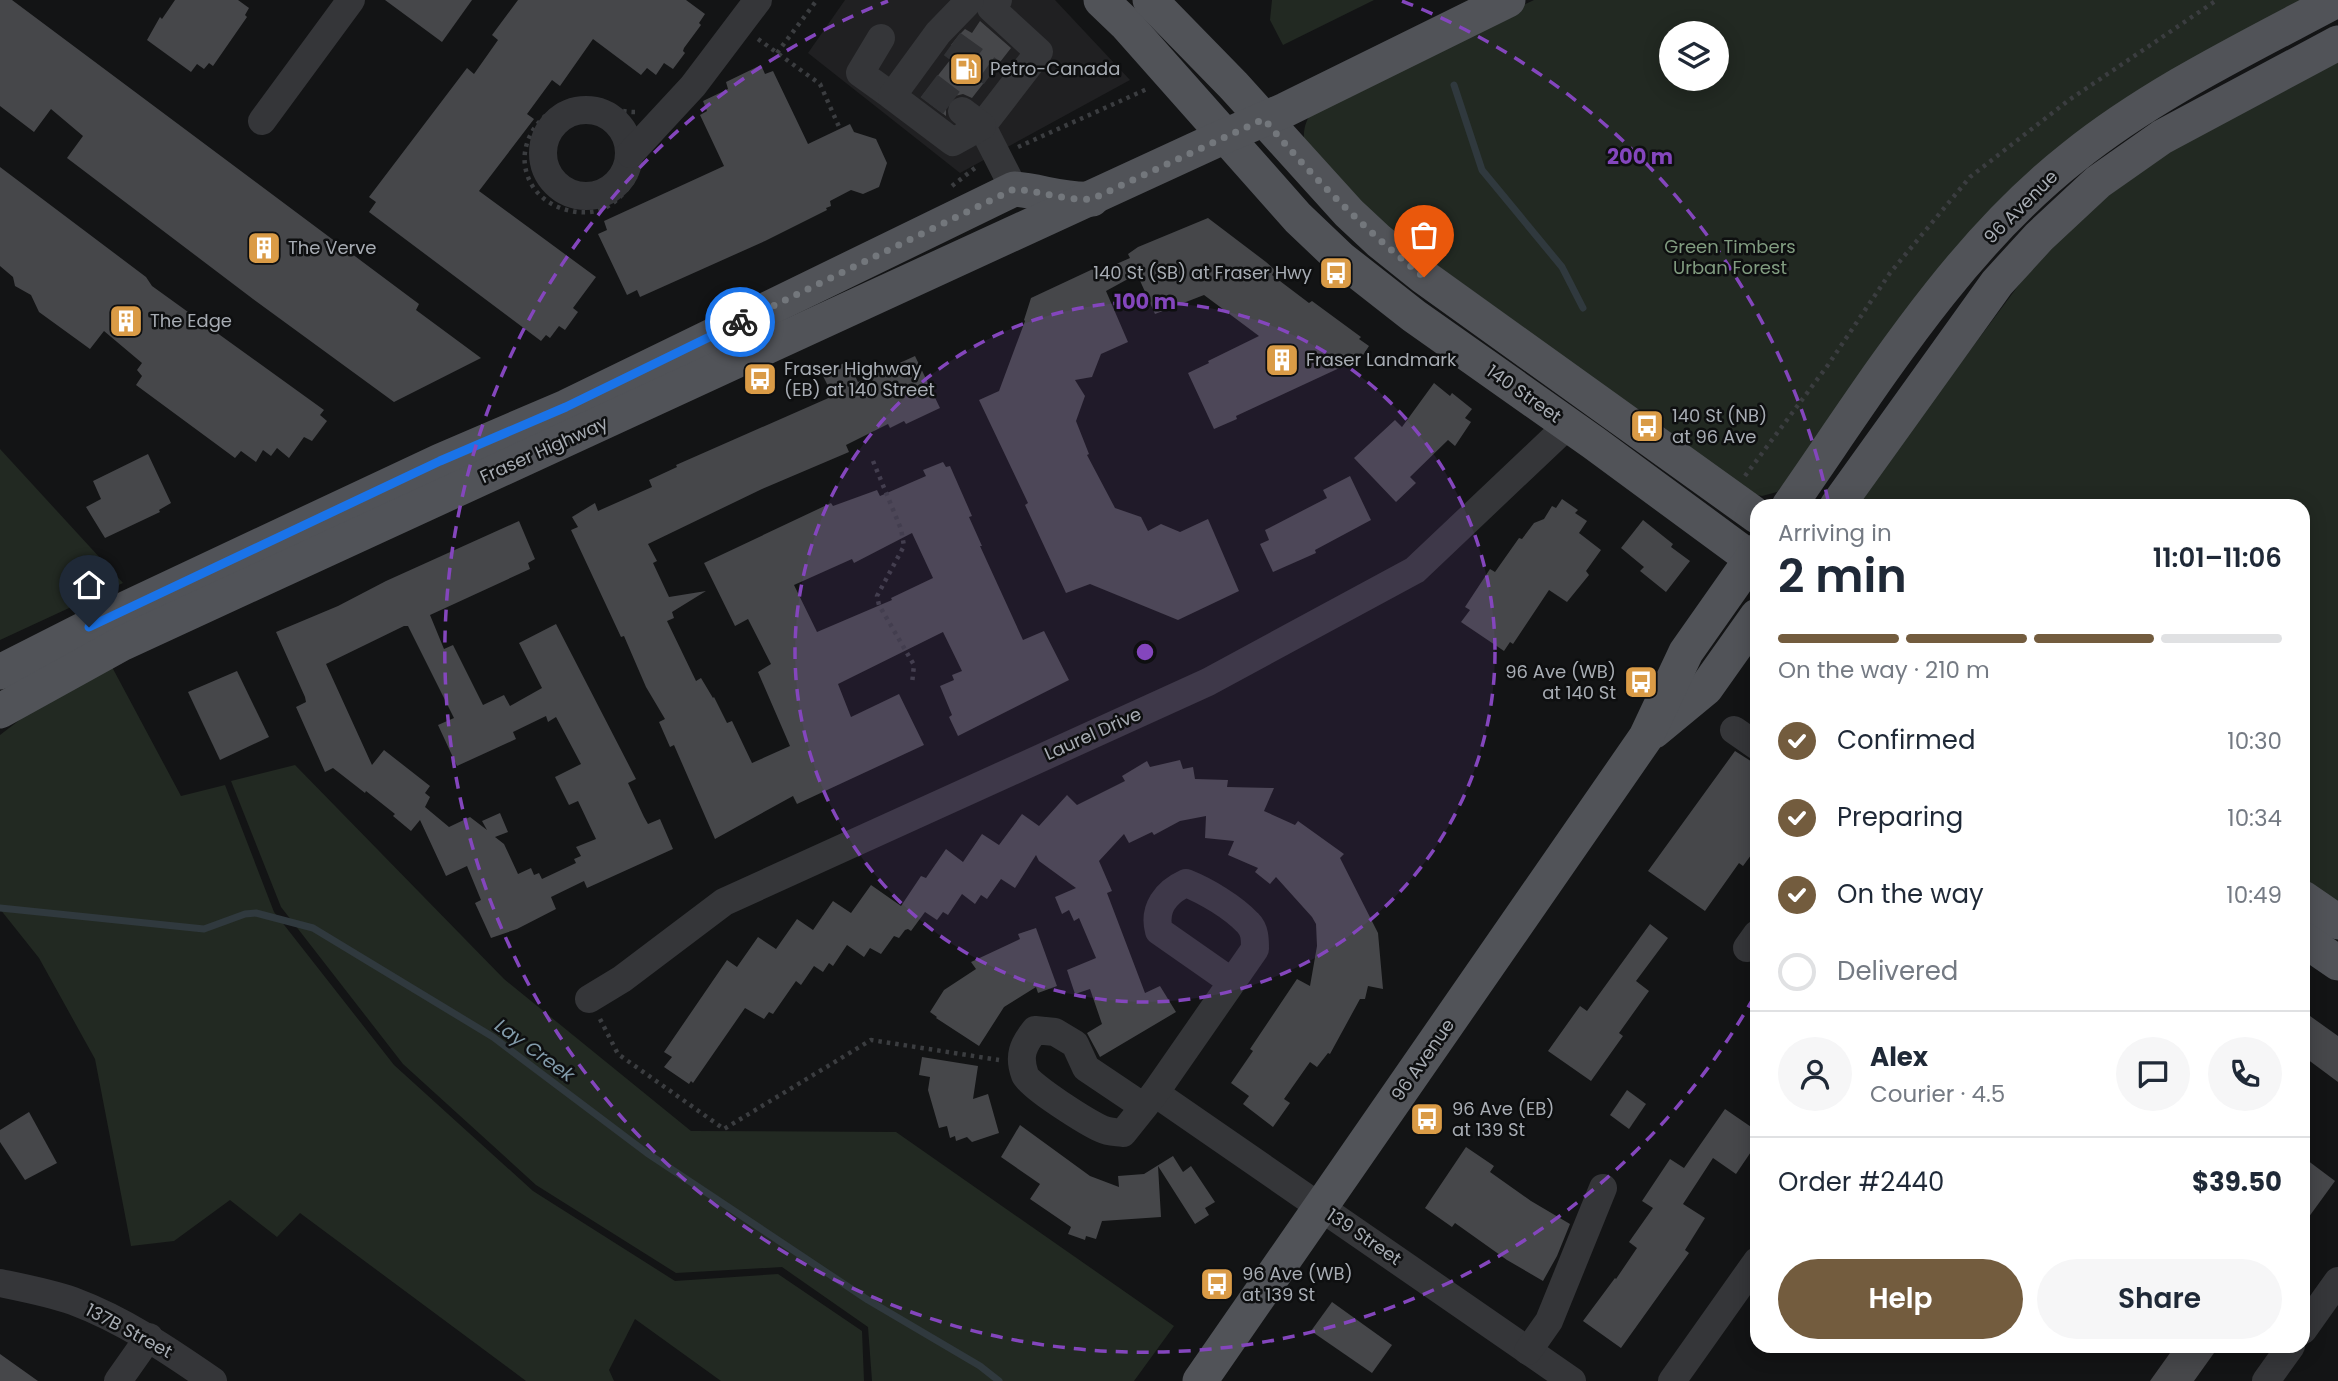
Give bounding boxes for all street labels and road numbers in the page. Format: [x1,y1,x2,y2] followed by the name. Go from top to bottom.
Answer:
[1978,164,2063,249] street label: 96 Avenue
[1482,359,1567,428] street label: 140 Street
[476,410,612,489] street label: Fraser Highway
[1040,701,1145,766] street label: Laurel Drive
[1385,1014,1460,1106] street label: 96 Avenue
[1322,1202,1407,1271] street label: 139 Street
[82,1297,177,1364] street label: 137B Street

